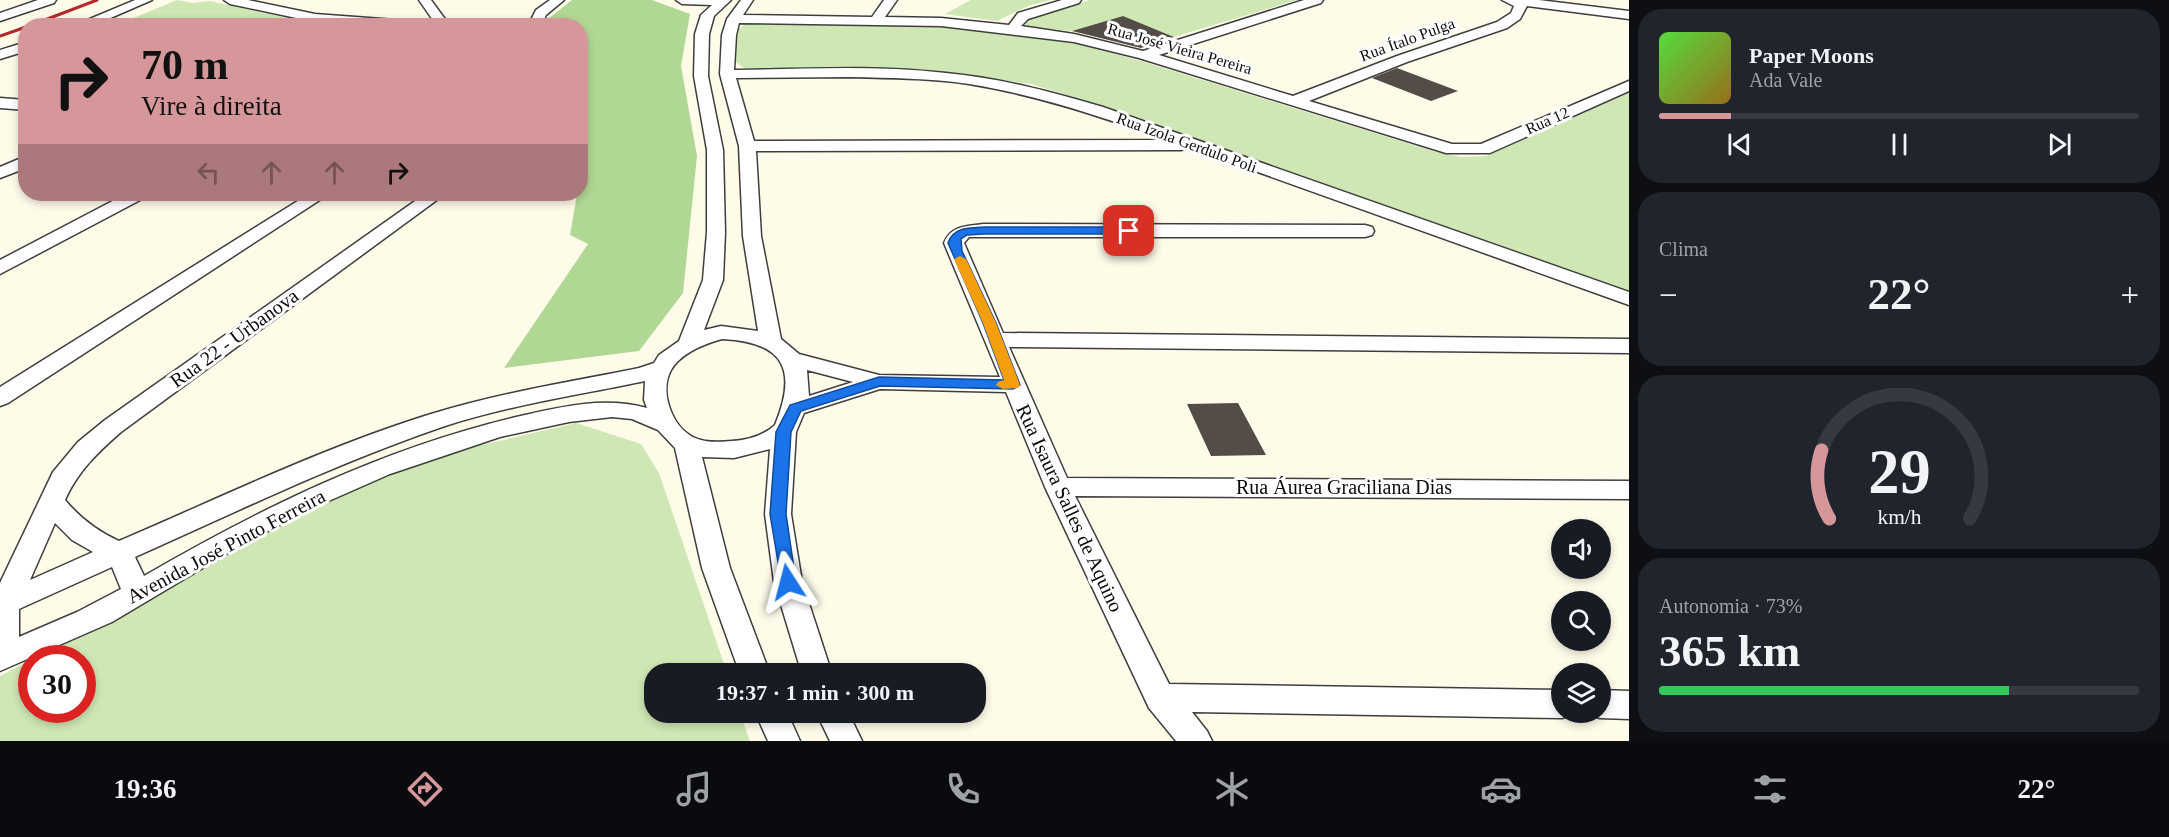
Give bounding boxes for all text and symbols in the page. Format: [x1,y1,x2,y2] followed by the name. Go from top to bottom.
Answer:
[1357,14,1457,65] street label: Rua Ítalo Pulga
[1106,20,1254,77] street label: Rua José Vieira Pereira
[42,42,120,120] icon: right
[141,42,229,88] text: 70 m
[1749,43,1874,68] text: Paper Moons
[1749,69,1823,91] text: Ada Vale
[141,91,282,121] text: Vire à direita
[1523,103,1572,138] street label: Rua 12
[1114,109,1260,176] street label: Rua Izola Gerdulo Poli
[1723,128,1756,161] icon: previous
[1883,128,1916,161] icon: pause
[2043,128,2076,161] icon: next
[192,156,225,189] icon: left
[255,156,288,189] icon: ahead
[318,156,351,189] icon: ahead
[381,156,414,189] icon: right
[1103,205,1154,256] pin
[1112,214,1145,247] icon: arrive
[1659,238,1708,260] text: Clima
[1868,269,1931,319] text: 22°
[1659,277,1678,313] text: −
[2120,277,2139,313] text: +
[166,284,302,392] street label: Rua 22 - Urbanova
[1011,401,1128,616] street label: Rua Isaura Salles de Aquino
[1868,437,1930,506] text: 29
[1236,476,1452,498] street label: Rua Áurea Graciliana Dias
[123,484,329,608] street label: Avenida José Pinto Ferreira
[1877,505,1921,529] text: km/h
[1551,519,1611,723] map controls
[1551,519,1611,579] button: sound
[756,550,820,614] position arrow
[1551,591,1611,651] button: search
[1659,595,1802,617] text: Autonomia · 73%
[1659,626,1800,676] text: 365 km
[18,645,96,723] speed limit sign: 30
[1551,663,1611,723] button: layers
[716,680,914,705] text: 19:37 · 1 min · 300 m
[404,768,446,810] icon: directions
[673,768,715,810] icon: music
[942,768,984,810] icon: phone
[1211,768,1253,810] icon: climate
[1480,768,1522,810] icon: car
[1749,768,1791,810] icon: filters
[114,774,177,804] text: 19:36
[2018,774,2055,804] text: 22°

